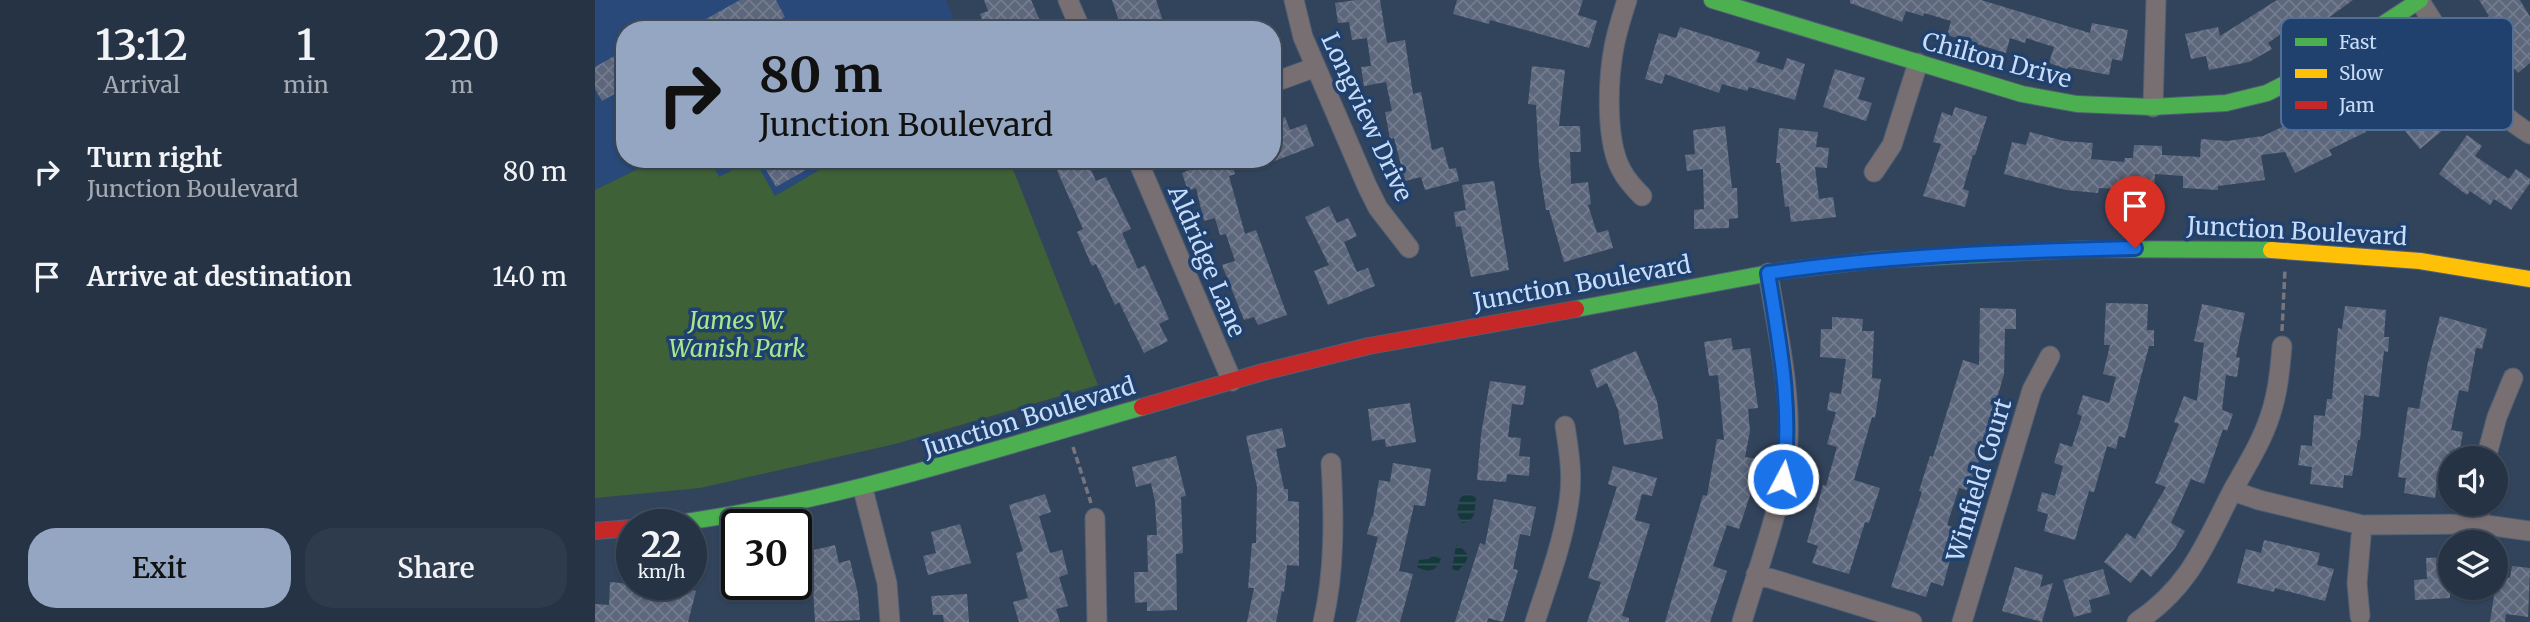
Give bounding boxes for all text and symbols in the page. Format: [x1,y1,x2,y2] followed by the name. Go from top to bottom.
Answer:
[2281,18,2513,130] legend
[95,19,188,71] text: 13:12
[297,19,316,71] text: 1
[424,19,500,71] text: 220
[1919,25,2075,95] street label: Chilton Drive
[1314,28,1420,206] street label: Longview Drive
[2339,30,2377,54] text: Fast
[759,44,882,105] text: 80 m
[644,49,735,140] icon: right
[2339,61,2384,85] text: Slow
[103,70,180,99] text: Arrival
[283,70,329,99] text: min
[451,70,473,99] text: m
[2338,93,2375,117] text: Jam
[759,105,1053,145] text: Junction Boulevard
[87,141,222,174] text: Turn right
[28,153,66,191] icon: right
[503,155,567,188] text: 80 m
[87,174,298,203] text: Junction Boulevard
[2105,176,2165,248] pin
[1161,180,1253,341] street label: Aldridge Lane
[2116,187,2154,225] icon: arrive
[2185,210,2408,252] street label: Junction Boulevard
[1470,249,1693,318] street label: Junction Boulevard
[28,258,66,296] icon: arrive
[87,260,352,293] text: Arrive at destination
[492,260,567,293] text: 140 m
[669,305,805,364] park label: James W. Wanish Park
[918,370,1139,464] street label: Junction Boulevard
[1939,394,2019,566] street label: Winfield Court
[1746,442,1820,516] position arrow
[2438,446,2508,600] map controls
[2438,446,2508,516] button: sound
[721,509,812,600] speed limit sign: 30
[641,523,682,567] text: 22
[28,528,291,608] button: Exit
[305,528,567,608] button: Share
[2438,530,2508,600] button: layers
[638,560,685,583] text: km/h

